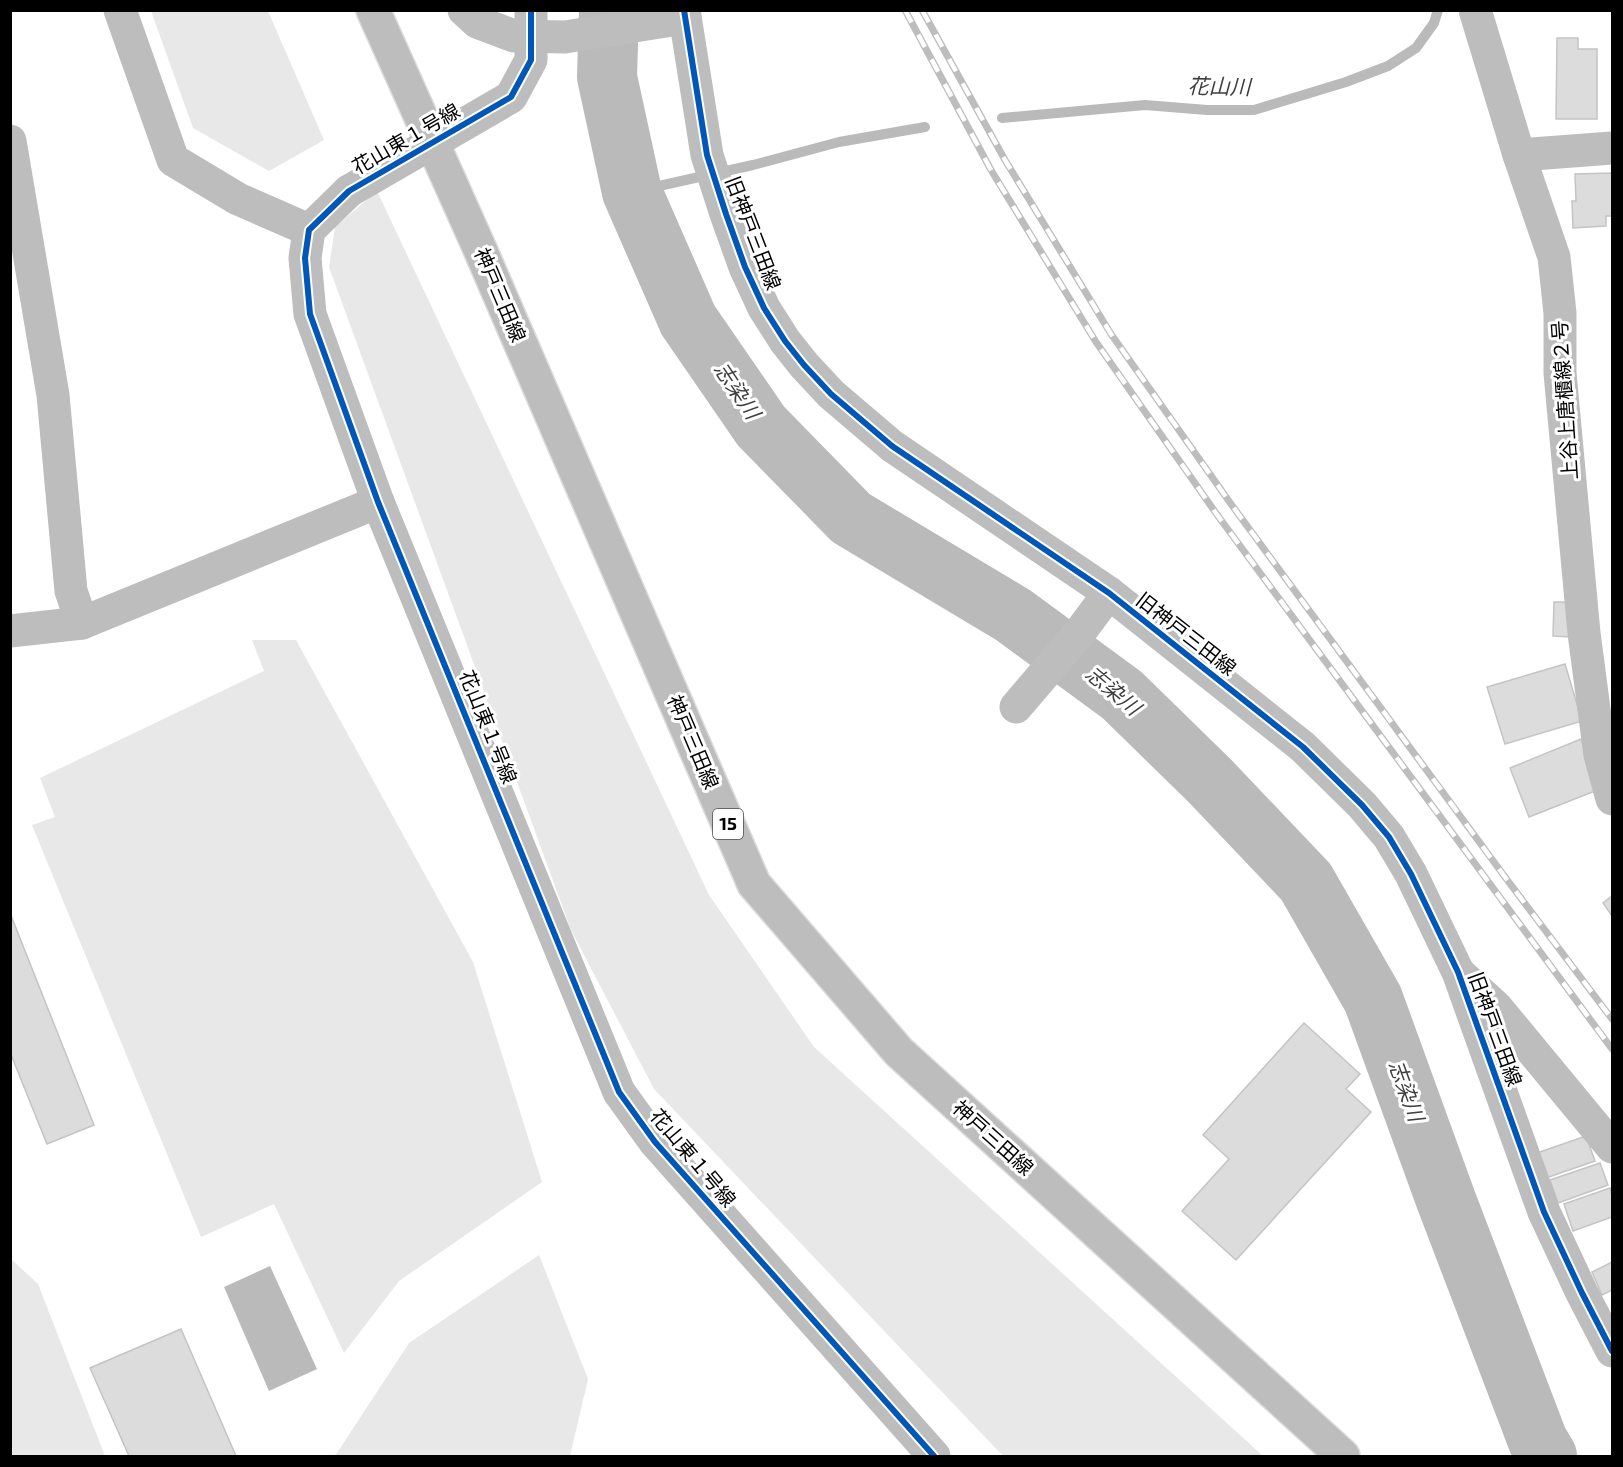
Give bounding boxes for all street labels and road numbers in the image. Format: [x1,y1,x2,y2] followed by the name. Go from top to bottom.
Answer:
[348,98,463,179] street label: 花山東１号線
[721,172,787,293] street label: 旧神戸三田線
[470,244,532,345] street label: 神戸三田線
[1546,319,1582,481] street label: 上谷上唐櫃線２号
[1132,587,1241,680] street label: 旧神戸三田線
[455,666,523,787] street label: 花山東１号線
[663,691,725,792] street label: 神戸三田線
[713,809,743,839] road number: 15
[1464,968,1528,1089] street label: 旧神戸三田線
[948,1095,1039,1180] street label: 神戸三田線
[646,1104,742,1211] street label: 花山東１号線

